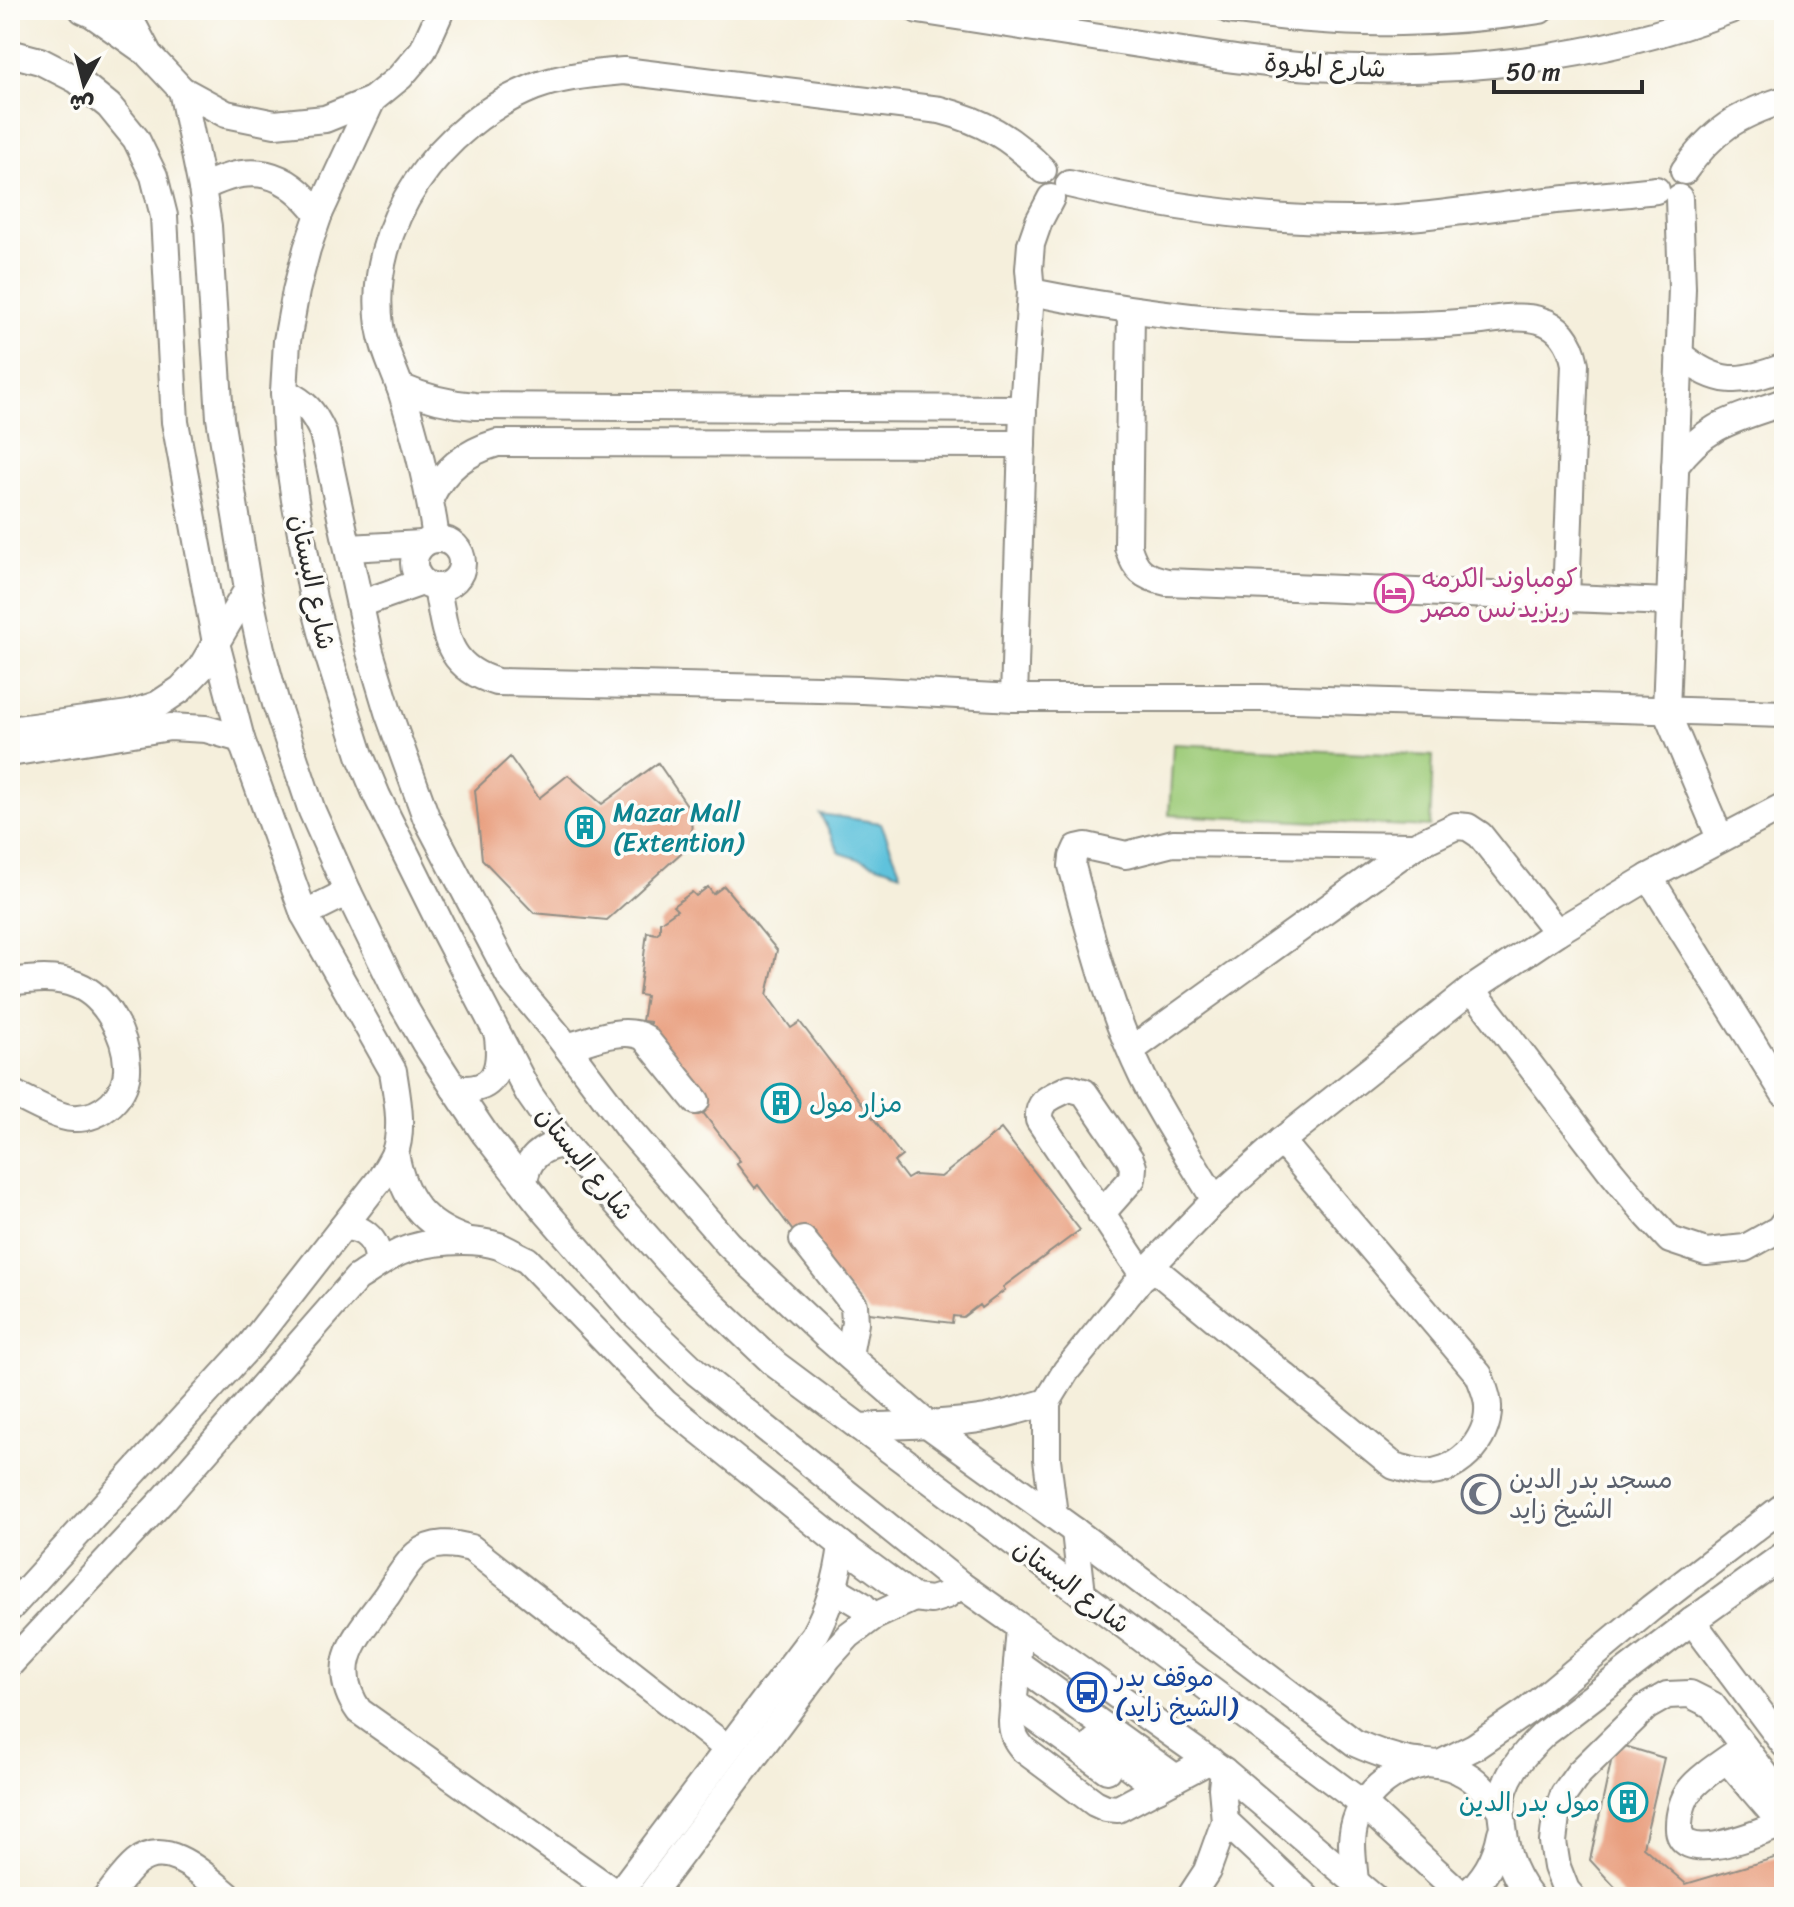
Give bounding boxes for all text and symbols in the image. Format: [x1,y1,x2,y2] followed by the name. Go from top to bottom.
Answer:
[1263,39,1387,91] street label: شارع المروة
[44,44,124,124] north arrow
[1494,44,1642,94] scale bar
[1506,51,1561,93] text: 50 m
[67,83,96,124] text: ش
[276,510,350,654] street label: شارع البستان
[1420,555,1578,631] place label: كومباوند الكرمه ريزيدنس مصر
[1373,572,1415,614] hotel icon: كومباوند الكرمه ريزيدنس مصر
[613,789,745,865] place label: Mazar Mall (Extention)
[564,806,606,848] building icon: Mazar Mall (Extention)
[809,1080,902,1126] place label: مزار مول
[760,1082,802,1124] building icon: مزار مول
[524,1095,646,1231] street label: شارع البستان
[1509,1456,1673,1532] place label: مسجد بدر الدين الشيخ زايد
[1460,1473,1502,1515] mosque icon: مسجد بدر الدين الشيخ زايد
[1003,1526,1141,1646] street label: شارع البستان
[1113,1654,1239,1730] place label: موقف بدر (الشيخ زايد)
[1066,1671,1108,1713] bus stop icon: موقف بدر (الشيخ زايد)
[1459,1779,1600,1825] place label: مول بدر الدين
[1607,1781,1649,1823] building icon: مول بدر الدين

